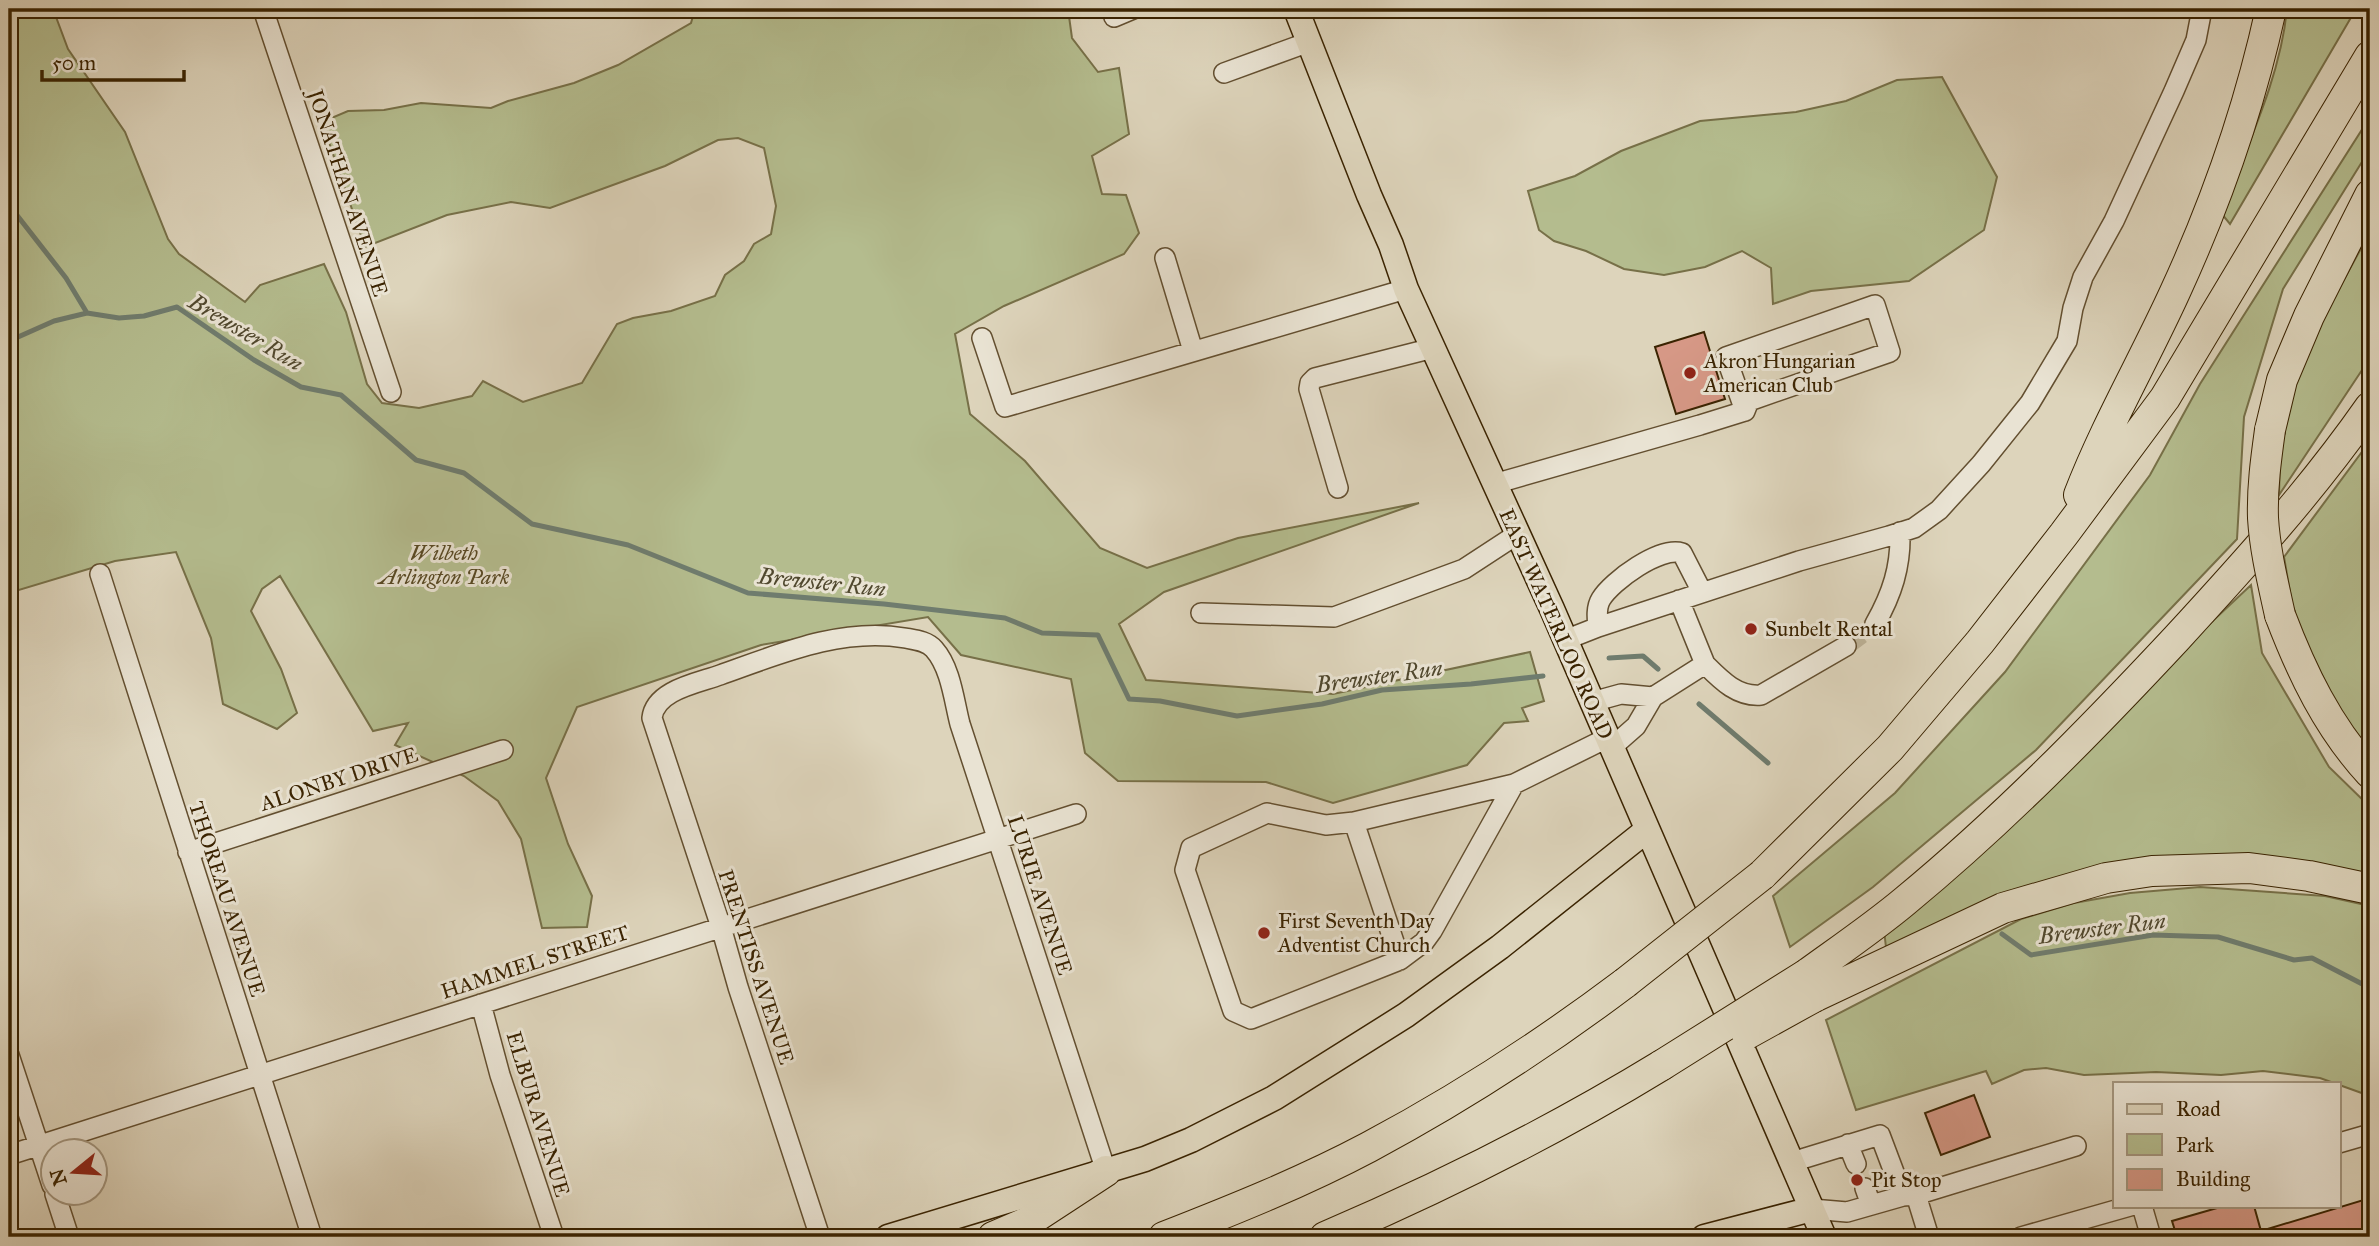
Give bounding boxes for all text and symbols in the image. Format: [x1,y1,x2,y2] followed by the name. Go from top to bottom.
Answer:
[42,38,184,82] scale bar
[52,50,97,76] text: 50 m
[302,84,394,300] street label: JONATHAN AVENUE
[183,287,308,377] water label: Brewster Run
[1703,348,1855,398] place label: Akron Hungarian American Club
[1682,365,1698,381] marker: Akron Hungarian American Club
[1493,505,1619,743] street label: EAST WATERLOO ROAD
[377,540,510,590] park label: Wilbeth Arlington Park
[756,561,887,603] water label: Brewster Run
[1765,616,1893,642] place label: Sunbelt Rental
[1743,621,1759,637] marker: Sunbelt Rental
[1313,653,1444,699] water label: Brewster Run
[256,741,421,817] street label: ALONBY DRIVE
[183,798,271,1000] street label: THOREAU AVENUE
[1002,812,1078,978] street label: LURIE AVENUE
[712,866,800,1068] street label: PRENTISS AVENUE
[2036,906,2167,950] water label: Brewster Run
[1277,908,1435,958] place label: First Seventh Day Adventist Church
[438,919,632,1005] street label: HAMMEL STREET
[1256,925,1272,941] marker: First Seventh Day Adventist Church
[500,1028,576,1200] street label: ELBUR AVENUE
[2113,1082,2340,1208] legend
[2176,1096,2221,1122] text: Road
[2176,1132,2214,1158] text: Park
[38,1138,108,1208] north arrow
[45,1166,72,1188] text: N
[2176,1166,2250,1192] text: Building
[1871,1167,1941,1193] place label: Pit Stop
[1849,1172,1865,1188] marker: Pit Stop

